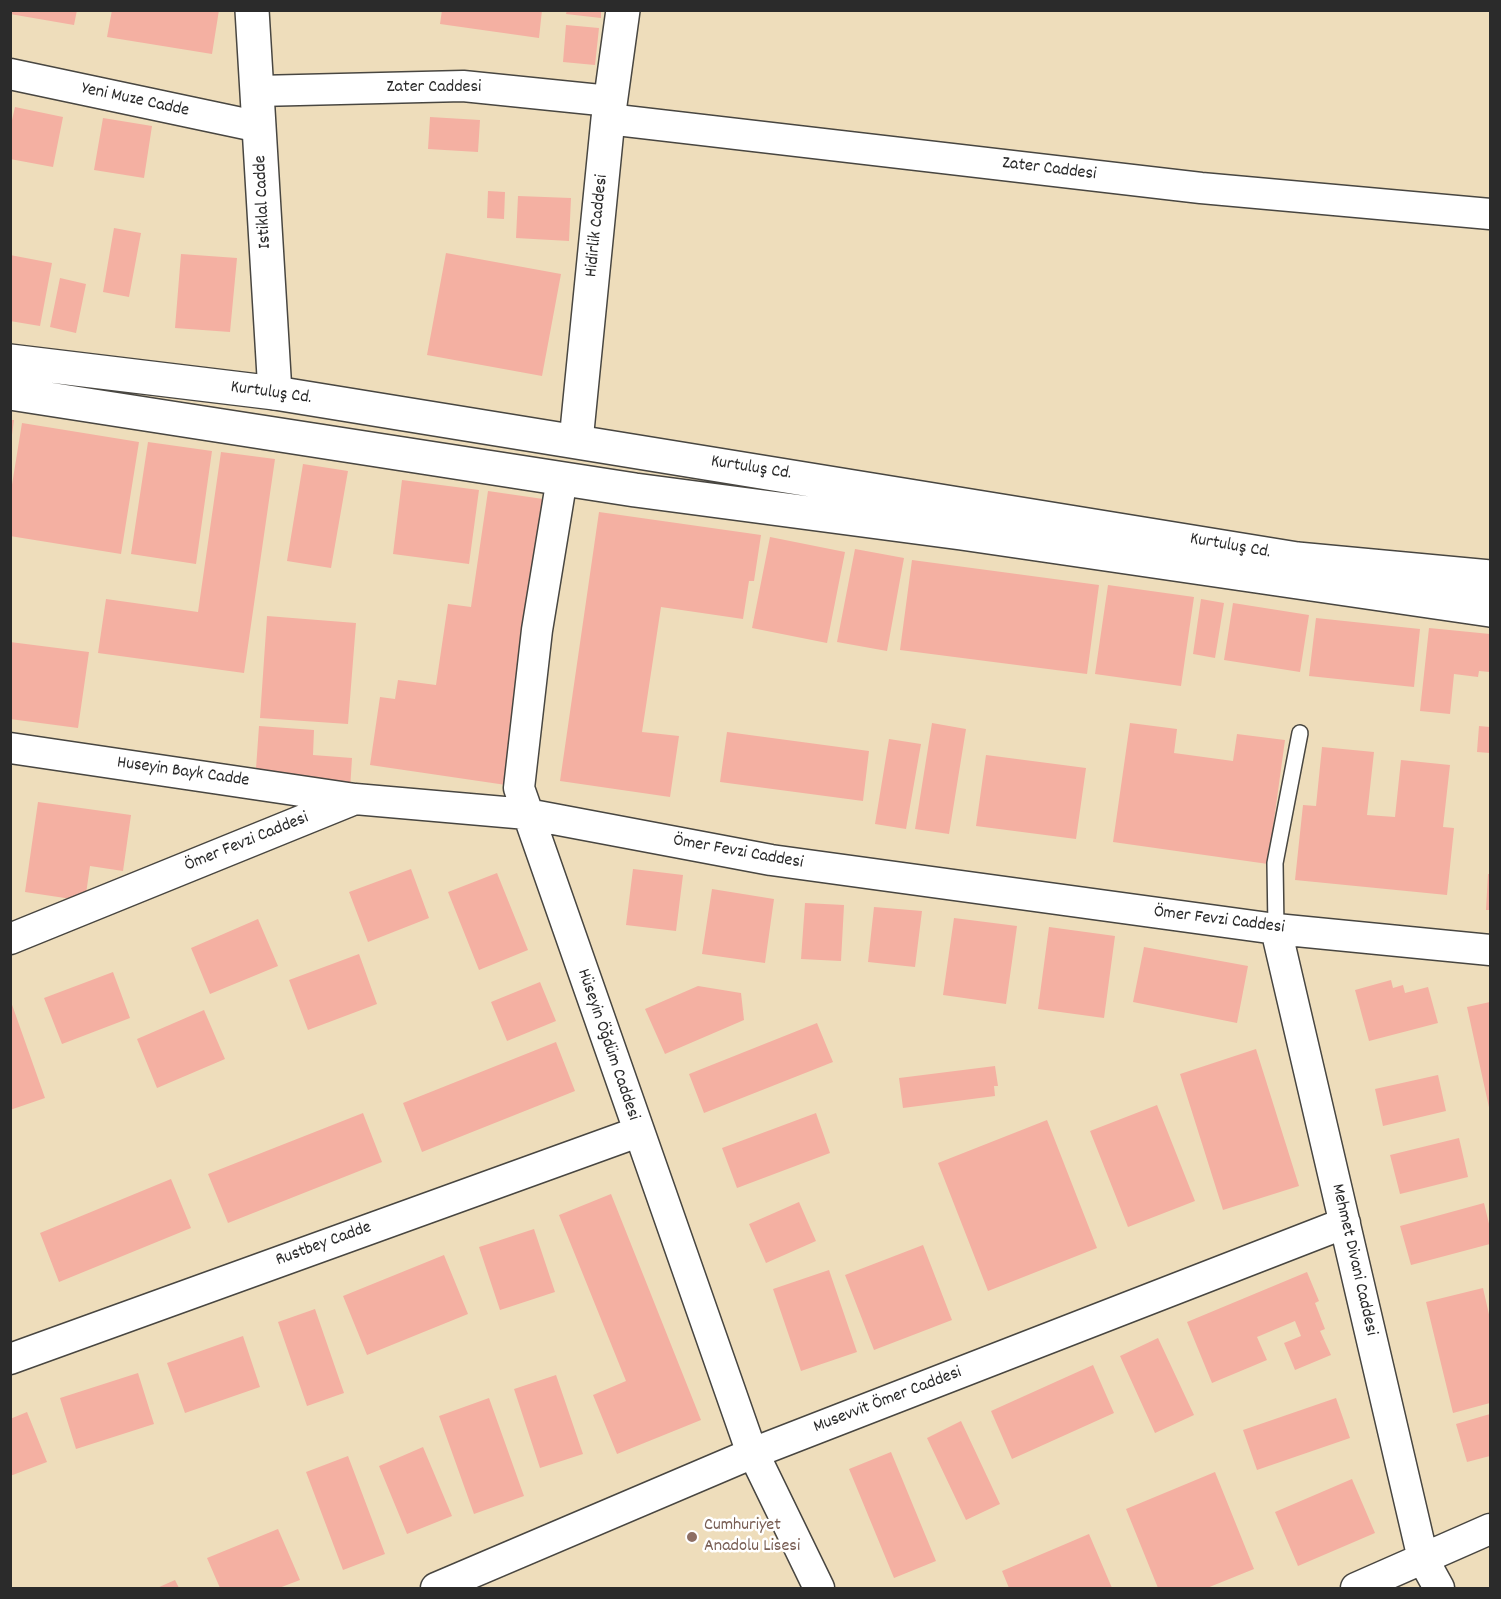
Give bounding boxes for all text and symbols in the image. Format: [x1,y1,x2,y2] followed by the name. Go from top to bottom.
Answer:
[387,78,481,100] street label: Zater Caddesi
[79,79,191,123] street label: Yeni Muze Cadde
[1001,154,1097,186] street label: Zater Caddesi
[251,155,277,249] street label: Istiklal Cadde
[582,174,614,278] street label: Hidirlik Caddesi
[229,378,313,410] street label: Kurtuluş Cd.
[709,452,793,486] street label: Kurtuluş Cd.
[1188,529,1272,565] street label: Kurtuluş Cd.
[115,753,251,793] street label: Huseyin Bayk Cadde
[182,808,312,878] street label: Ömer Fevzi Caddesi
[671,831,805,875] street label: Ömer Fevzi Caddesi
[1152,902,1286,940] street label: Ömer Fevzi Caddesi
[571,966,643,1124] street label: Hüseyin Öğdüm Caddesi
[1325,1182,1381,1338] street label: Mehmet Divani Caddesi
[273,1218,375,1272] street label: Rustbey Cadde
[811,1363,965,1439] street label: Musevvit Ömer Caddesi
[704,1516,800,1558] place label: Cumhuriyet Anadolu Lisesi
[685,1530,699,1544] marker: Cumhuriyet Anadolu Lisesi

